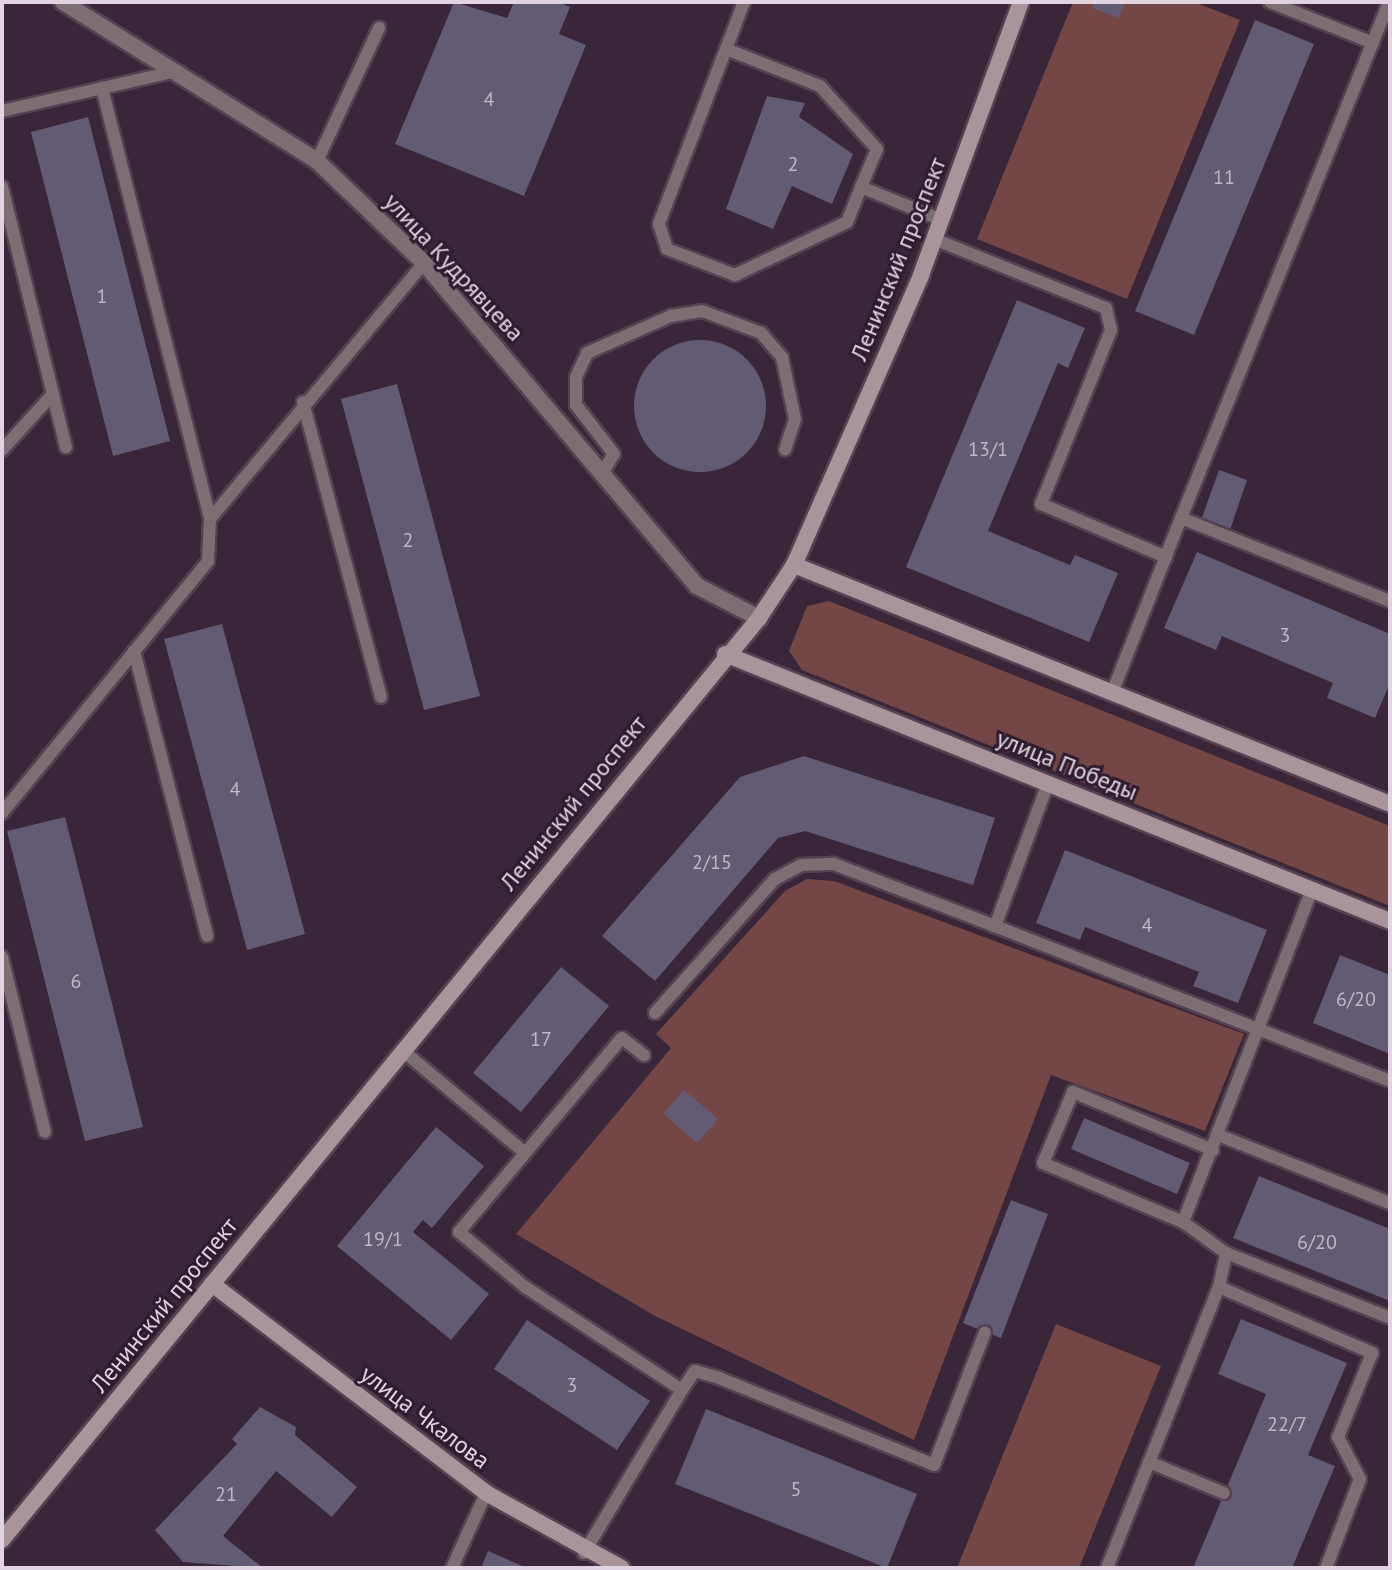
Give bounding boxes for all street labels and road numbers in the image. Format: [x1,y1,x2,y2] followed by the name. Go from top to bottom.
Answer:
[844,153,952,365] street label: Ленинский проспект
[378,187,530,347] street label: улица Кудрявцева
[494,710,652,896] street label: Ленинский проспект
[992,724,1142,806] street label: улица Победы
[85,1212,243,1398] street label: Ленинский проспект
[355,1359,495,1475] street label: улица Чкалова

